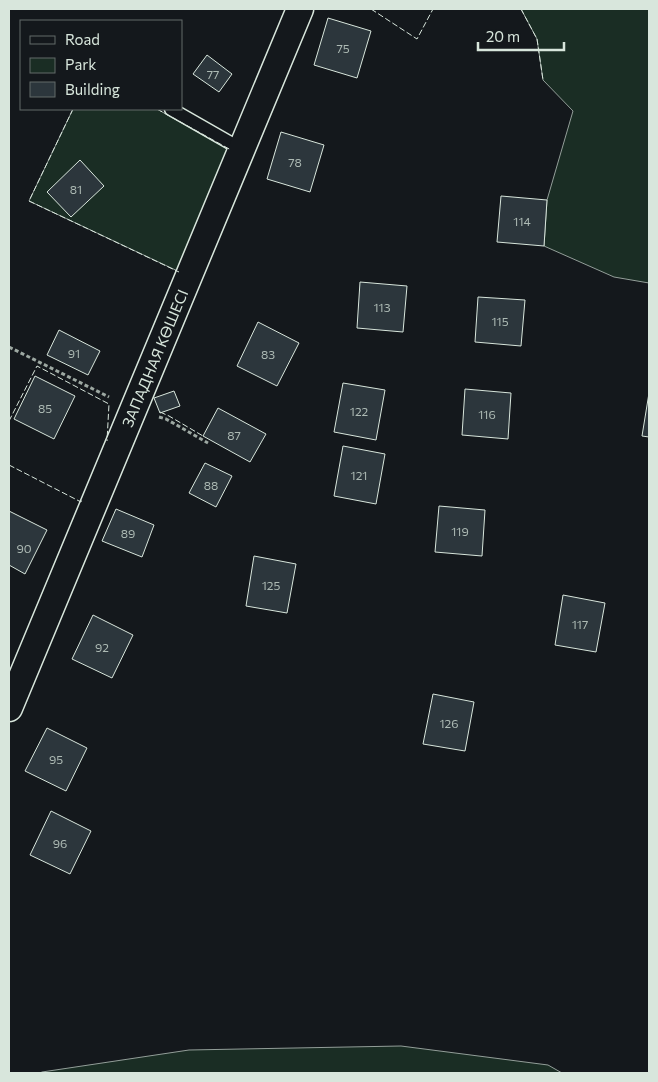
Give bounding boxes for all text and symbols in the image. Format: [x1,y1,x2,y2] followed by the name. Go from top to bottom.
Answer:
[20,20,182,110] legend
[478,20,564,52] scale bar
[486,27,520,45] text: 20 m
[65,30,100,48] text: Road
[336,41,350,55] house number: 75
[65,55,96,73] text: Park
[207,67,219,81] house number: 77
[65,80,120,98] text: Building
[288,155,302,169] house number: 78
[70,182,82,196] house number: 81
[513,214,531,228] house number: 114
[118,286,191,430] street label: ЗАПАДНАЯ КӨШЕСІ
[373,300,391,314] house number: 113
[491,314,509,328] house number: 115
[68,346,80,360] house number: 91
[261,347,275,361] house number: 83
[38,401,52,415] house number: 85
[350,404,369,418] house number: 122
[478,407,496,421] house number: 116
[227,428,241,442] house number: 87
[351,468,367,482] house number: 121
[204,478,218,492] house number: 88
[451,524,469,538] house number: 119
[121,526,135,540] house number: 89
[16,541,32,555] house number: 90
[262,578,280,592] house number: 125
[572,617,588,631] house number: 117
[95,640,109,654] house number: 92
[439,716,459,730] house number: 126
[49,752,63,766] house number: 95
[53,836,67,850] house number: 96

